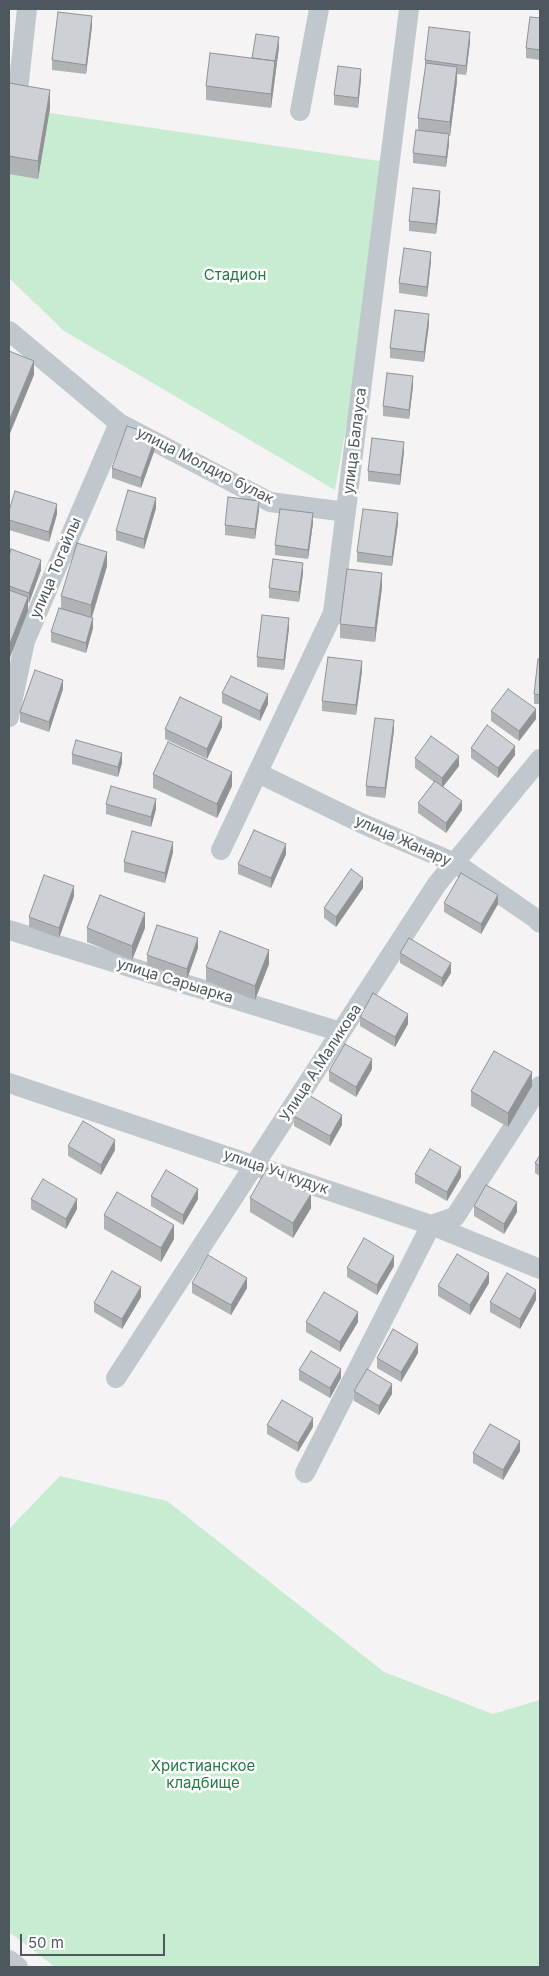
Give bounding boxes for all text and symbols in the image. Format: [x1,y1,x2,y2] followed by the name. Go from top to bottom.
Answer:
[204,266,266,284] park label: Стадион
[340,387,370,495] street label: улица Балауса
[133,424,277,508] street label: улица Молдир булак
[27,515,85,621] street label: улица Тогайлы
[352,812,454,870] street label: улица Жанару
[115,955,235,1007] street label: улица Сарыарка
[276,1001,366,1125] street label: Улица А.Маликова
[221,1146,331,1198] street label: улица Уч кудук
[151,1757,255,1792] park label: Христианское кладбище
[22,1924,168,1956] scale bar
[28,1933,64,1952] text: 50 m

